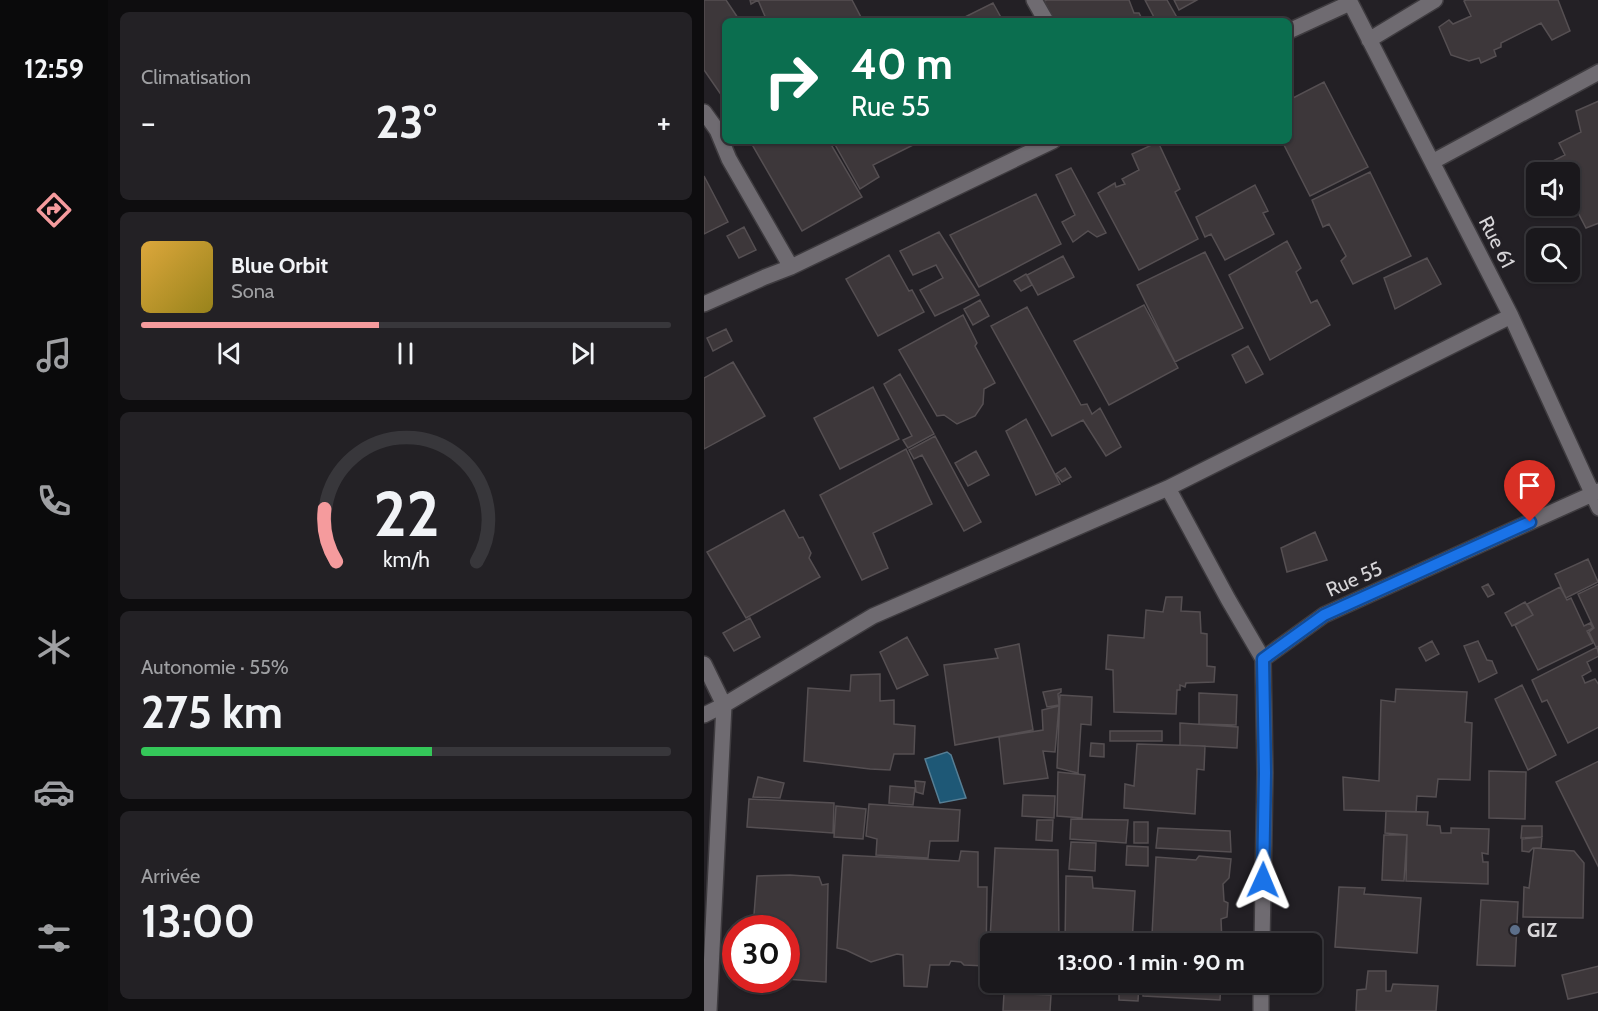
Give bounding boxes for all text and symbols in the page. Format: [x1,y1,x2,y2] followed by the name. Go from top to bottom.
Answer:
[851,38,953,90] text: 40 m
[752,42,830,120] icon: right
[24,52,84,85] text: 12:59
[141,65,251,89] text: Climatisation
[851,90,930,123] text: Rue 55
[375,95,437,149] text: 23°
[141,102,156,142] text: −
[656,102,671,142] text: +
[1526,162,1580,282] map controls
[1526,162,1580,216] button: sound
[33,189,75,231] icon: directions
[1474,212,1520,272] street label: Rue 61
[1526,228,1580,282] button: search
[231,252,328,279] text: Blue Orbit
[231,279,274,303] text: Sona
[33,334,75,376] icon: music
[213,337,246,370] icon: previous
[389,337,422,370] icon: pause
[566,337,599,370] icon: next
[1504,460,1555,522] pin
[1513,469,1546,502] icon: arrive
[373,477,439,553] text: 22
[33,480,75,522] icon: phone
[383,547,429,573] text: km/h
[1322,556,1386,602] street label: Rue 55
[33,626,75,668] icon: climate
[141,655,289,679] text: Autonomie · 55%
[141,685,283,739] text: 275 km
[33,771,75,813] icon: car
[1231,848,1295,912] position arrow
[141,864,200,888] text: Arrivée
[141,894,255,948] text: 13:00
[722,915,800,993] speed limit sign: 30
[33,917,75,959] icon: filters
[1527,918,1557,942] place label: GIZ
[1508,923,1522,937] marker: GIZ
[1057,949,1245,976] text: 13:00 · 1 min · 90 m

